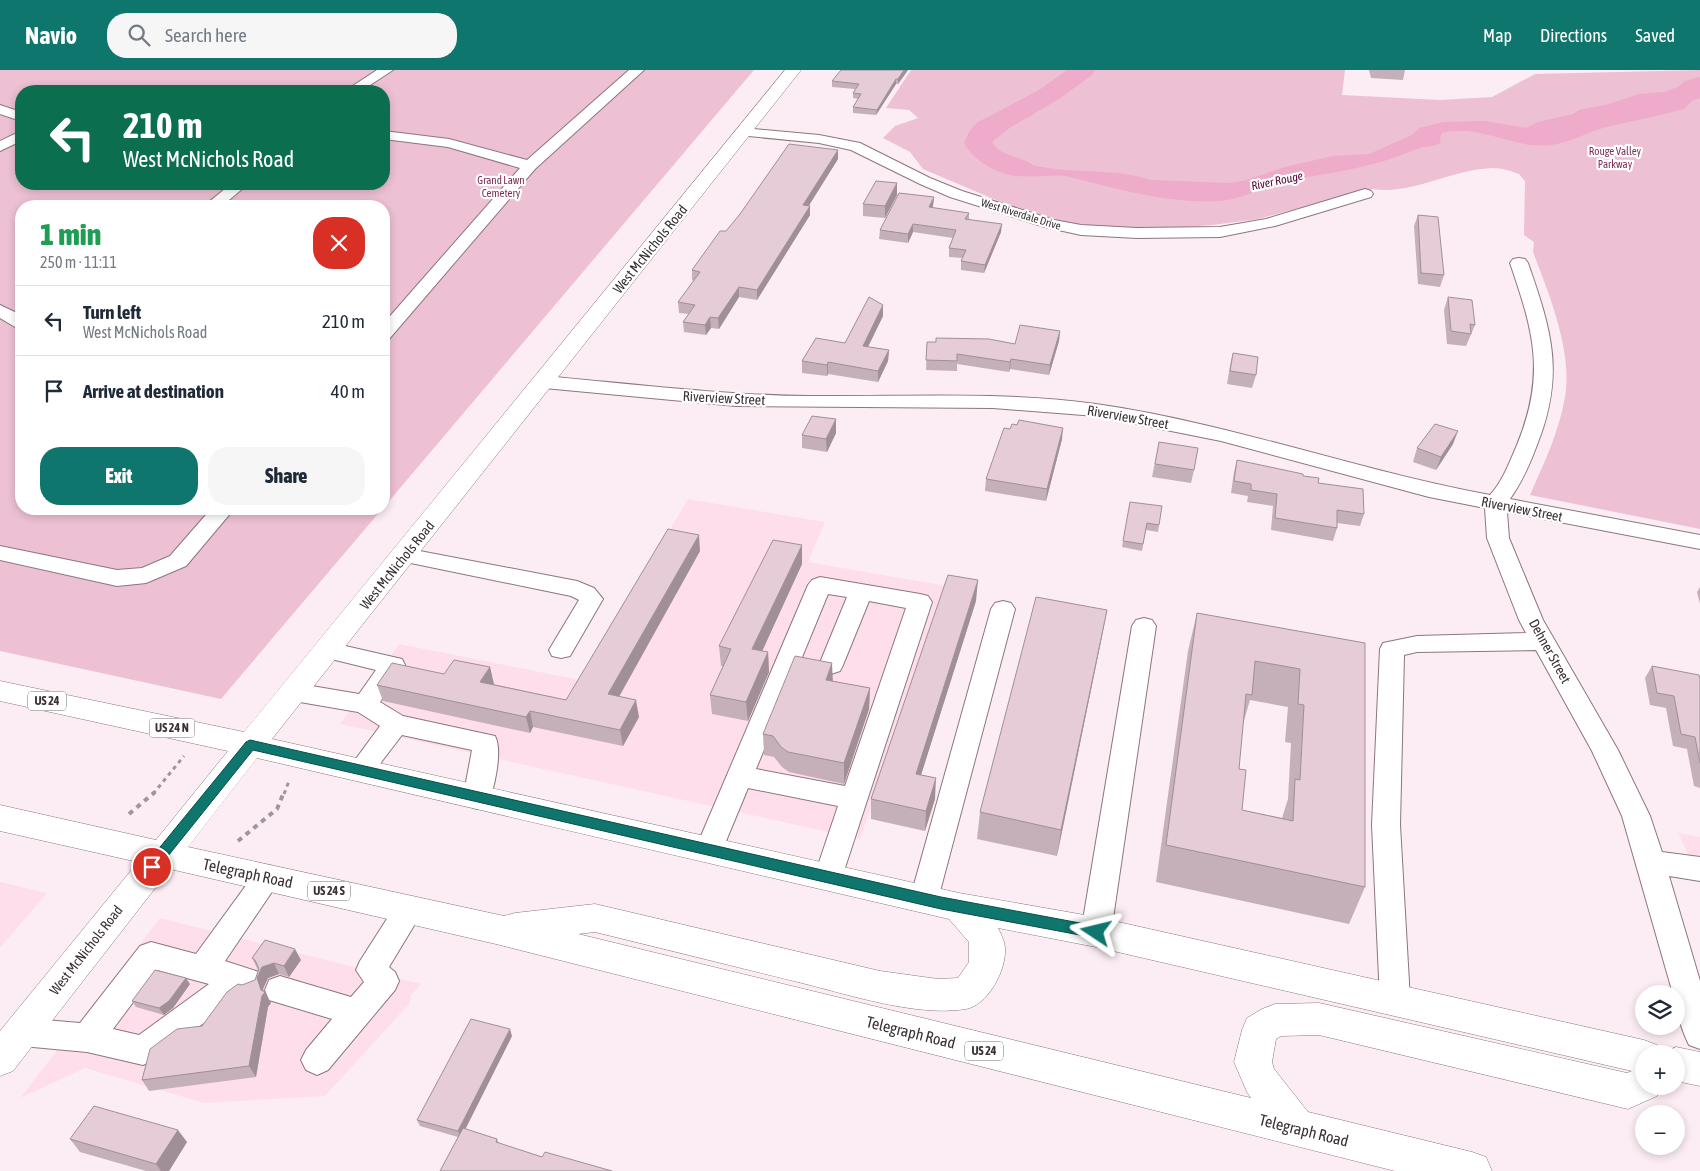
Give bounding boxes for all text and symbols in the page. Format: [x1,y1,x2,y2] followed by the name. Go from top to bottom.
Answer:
[107,13,457,58] search box
[125,21,153,49] icon: search
[25,22,77,49] text: Navio
[165,24,247,46] text: Search here
[1483,25,1512,46] text: Map
[1540,25,1607,46] text: Directions
[1635,25,1675,46] text: Saved
[40,105,105,170] icon: left
[123,105,202,145] text: 210 m
[1589,145,1642,170] park label: Rouge Valley Parkway
[123,146,294,172] text: West McNichols Road
[1250,169,1305,193] water label: River Rouge
[477,174,525,199] park label: Grand Lawn Cemetery
[980,196,1062,232] street label: West Riverdale Drive
[610,202,690,296] street label: West McNichols Road
[40,217,101,251] text: 1 min
[313,217,365,269] button: close
[40,253,117,271] text: 250 m · 11:11
[83,301,141,323] text: Turn left
[40,307,68,335] icon: left
[322,310,365,332] text: 210 m
[83,323,207,341] text: West McNichols Road
[40,377,68,405] icon: arrive
[83,380,224,402] text: Arrive at destination
[331,380,365,402] text: 40 m
[682,388,766,408] street label: Riverview Street
[1086,402,1170,432] street label: Riverview Street
[40,447,198,505] button: Exit
[208,447,365,505] button: Share
[1480,493,1564,525] street label: Riverview Street
[357,518,437,612] street label: West McNichols Road
[1526,616,1574,686] street label: Dehner Street
[28,692,66,710] road number: US 24
[150,718,194,738] road number: US 24 N
[131,846,173,888] pin
[138,853,166,881] icon: arrive
[201,855,295,892] street label: Telegraph Road
[308,881,350,900] road number: US 24 S
[46,902,126,998] street label: West McNichols Road
[1069,905,1121,957] position arrow
[1635,985,1685,1155] map controls
[1635,985,1685,1035] button: layers
[864,1012,958,1053] street label: Telegraph Road
[965,1041,1003,1060] road number: US 24
[1635,1045,1685,1095] button: +
[1635,1105,1685,1155] button: −
[1257,1110,1351,1151] street label: Telegraph Road

